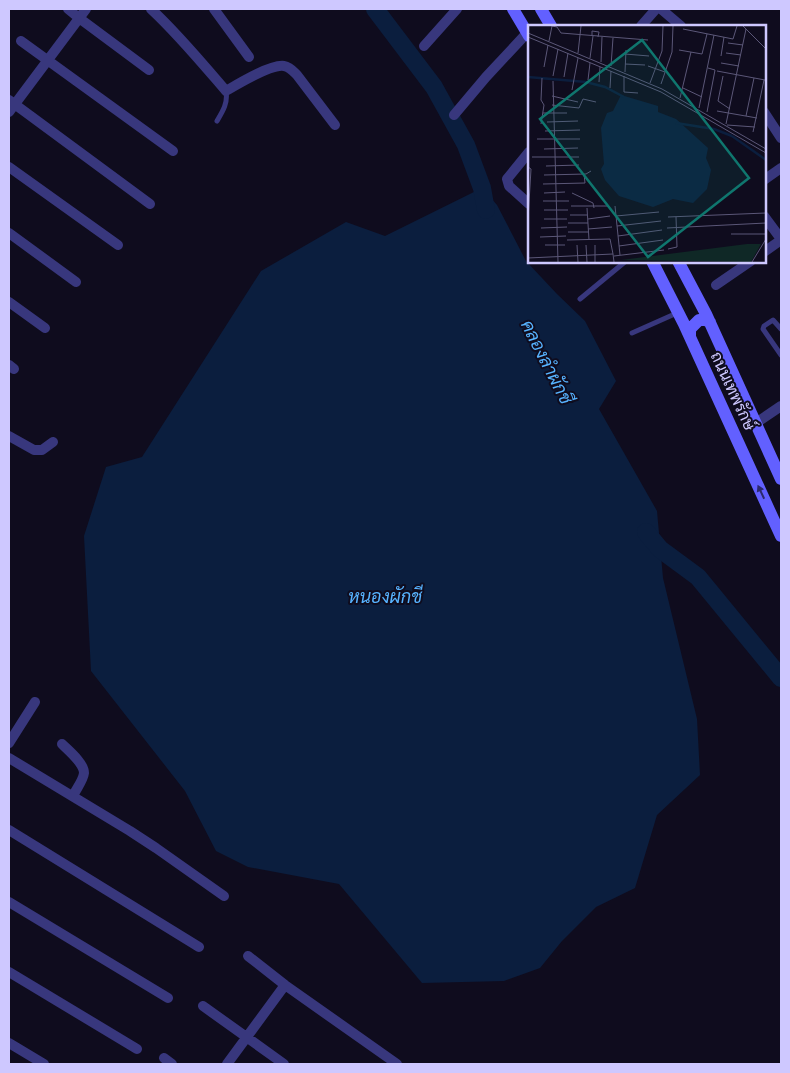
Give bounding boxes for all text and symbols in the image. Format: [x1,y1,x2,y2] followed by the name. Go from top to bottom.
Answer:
[528,25,765,262] inset map
[517,315,579,409] water label: คลองลำผักชี
[707,347,762,433] street label: ถนนเทพรักษ์
[757,485,765,499] one-way arrow
[348,584,423,607] water label: หนองผักชี

